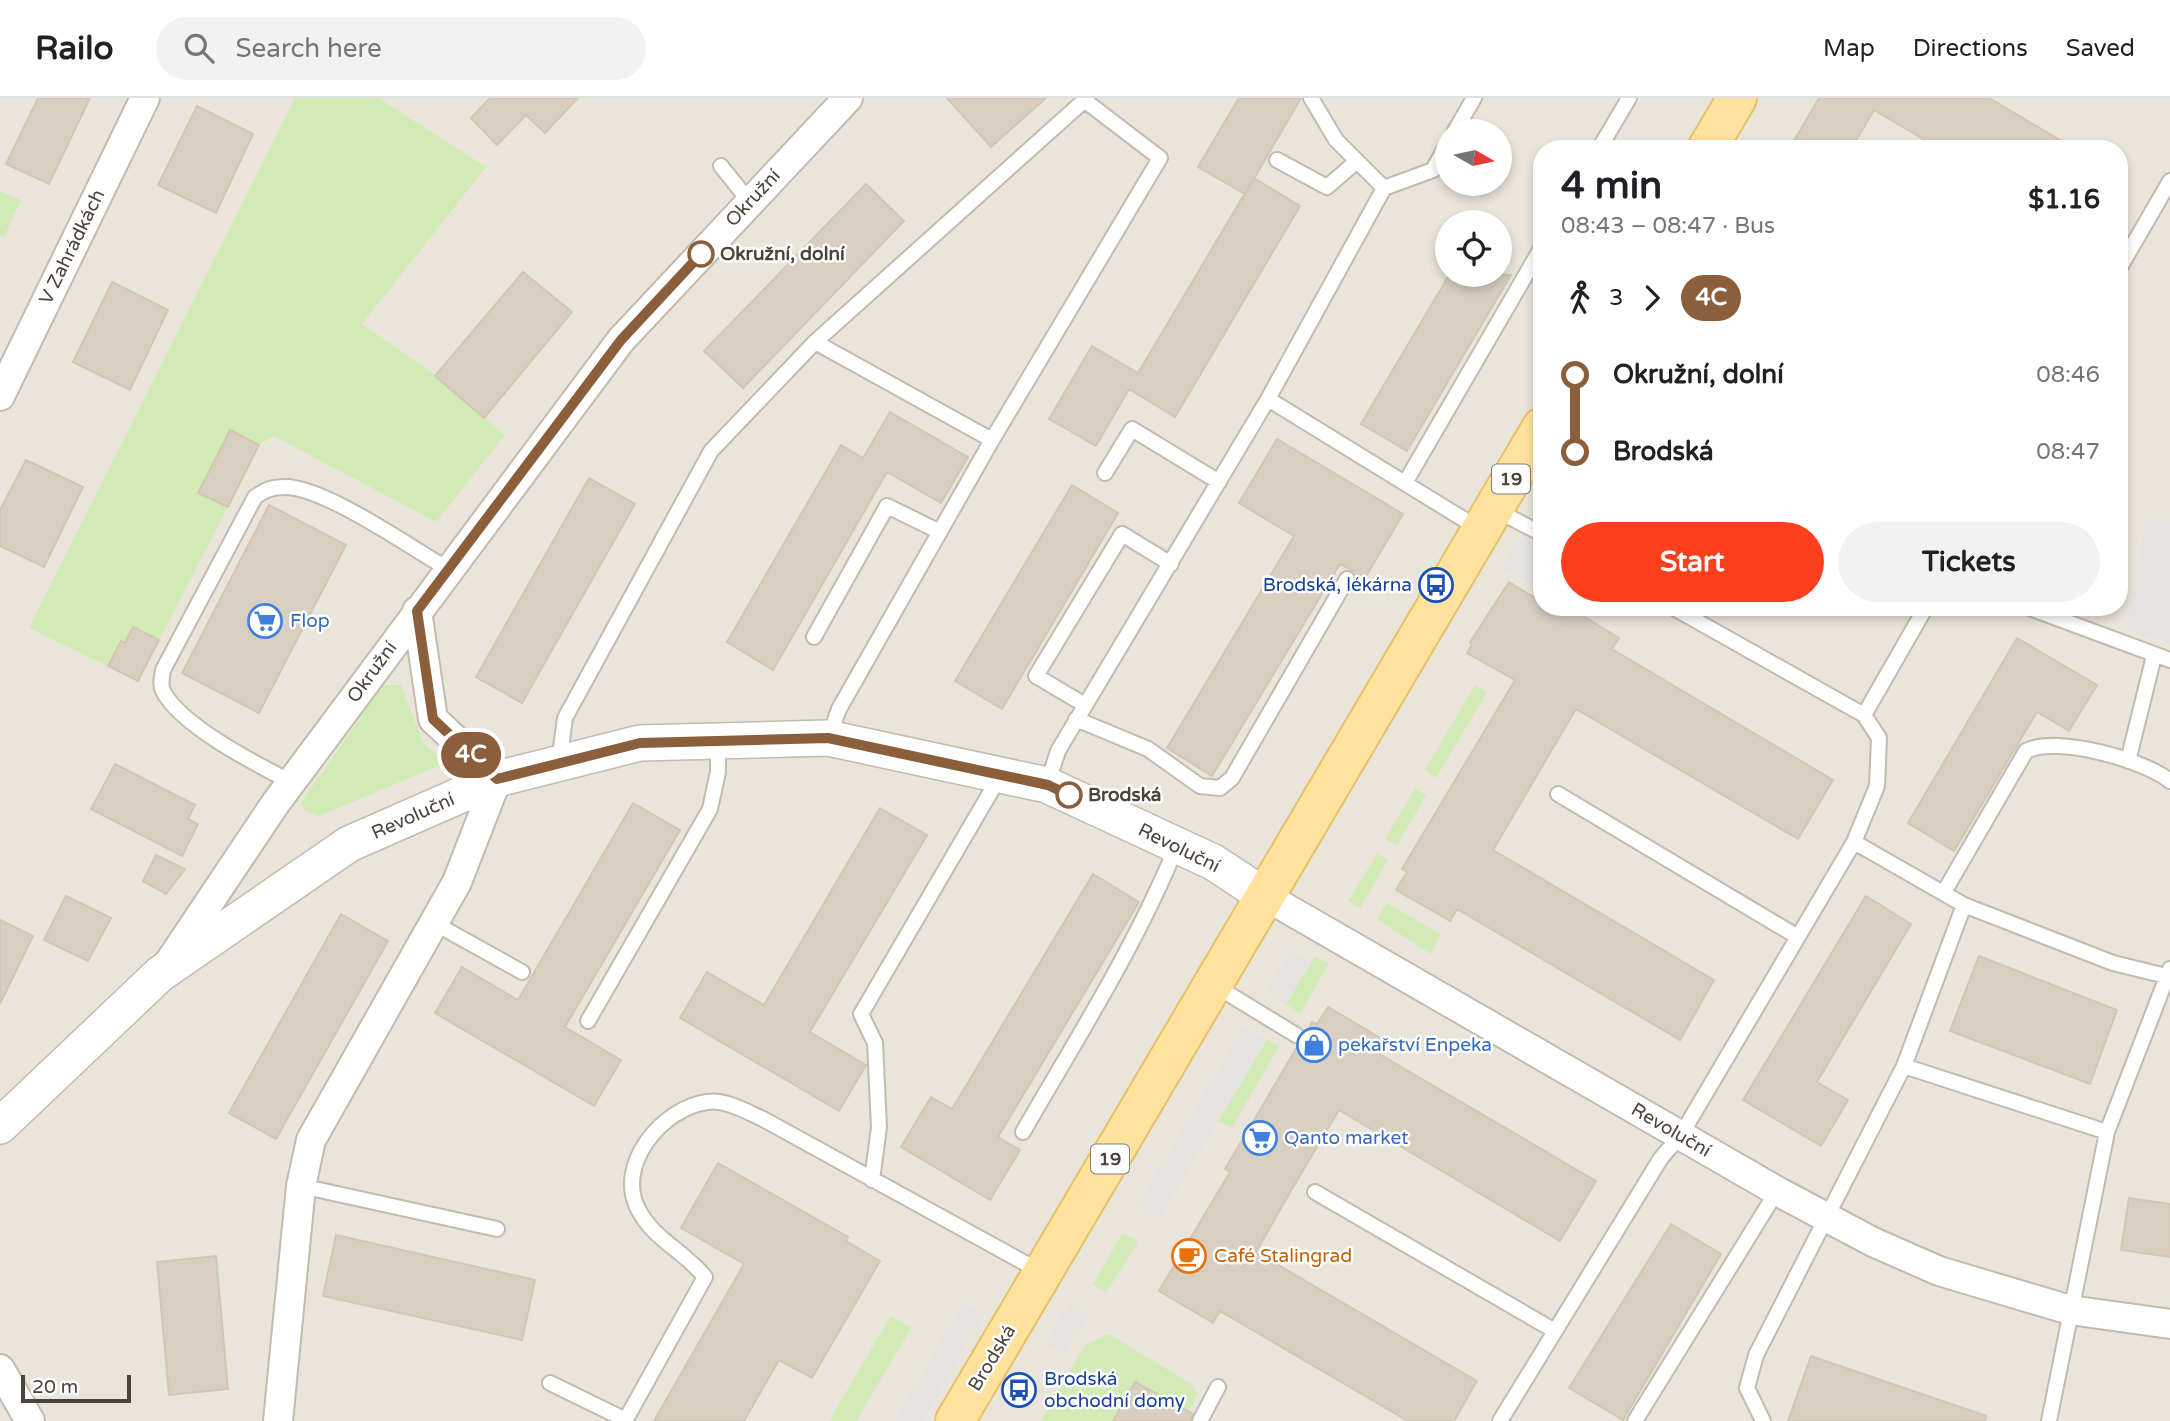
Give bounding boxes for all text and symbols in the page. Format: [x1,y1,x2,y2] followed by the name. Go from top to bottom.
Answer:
[156,17,646,80] search box
[35,29,114,68] text: Railo
[180,29,218,67] icon: search
[236,33,382,64] text: Search here
[1823,34,1875,63] text: Map
[1913,34,2028,63] text: Directions
[2066,34,2135,63] text: Saved
[1435,119,1512,196] north arrow
[1435,119,1512,287] map controls
[1561,163,1662,209] text: 4 min
[721,165,785,231] street label: Okružní
[2028,184,2100,215] text: $1.16
[35,186,109,308] street label: V Zahrádkách
[1435,210,1512,287] button: locate
[1561,212,1775,240] text: 08:43 – 08:47 · Bus
[688,241,714,267] marker: Okružní, dolní
[720,243,845,265] place label: Okružní, dolní
[1561,279,1599,317] icon: walk
[1633,279,1671,317] icon: forward
[1695,283,1727,312] text: 4C
[1609,284,1623,312] text: 3
[1613,359,1784,390] text: Okružní, dolní
[2036,361,2100,389] text: 08:46
[1613,436,1714,467] text: Brodská
[2036,438,2100,466] text: 08:47
[1492,464,1530,494] road number: 19
[1561,522,1824,602] button: Start
[1838,522,2100,602] button: Tickets
[1417,566,1455,604] bus stop icon: Brodská, lékárna
[1263,574,1412,596] place label: Brodská, lékárna
[246,602,284,640] supermarket icon: Flop
[290,610,330,632] place label: Flop
[342,637,402,707] street label: Okružní
[440,732,503,778] line badge: 4C
[455,740,487,769] text: 4C
[1056,782,1082,808] marker: Brodská
[1088,784,1162,806] place label: Brodská
[368,788,458,844] street label: Revoluční
[1134,819,1224,877] street label: Revoluční
[1295,1026,1333,1064] shop icon: pekařství Enpeka
[1338,1034,1492,1056] place label: pekařství Enpeka
[1627,1098,1715,1162] street label: Revoluční
[1241,1119,1279,1157] supermarket icon: Qanto market
[1284,1127,1408,1149] place label: Qanto market
[1091,1144,1129,1174] road number: 19
[1170,1237,1208,1275] cafe icon: Café Stalingrad
[1214,1245,1352,1267] place label: Café Stalingrad
[964,1321,1020,1395] street label: Brodská
[1044,1368,1185,1412] place label: Brodská obchodní domy
[1000,1371,1038,1409] bus stop icon: Brodská obchodní domy
[21,1372,131,1404] scale bar
[32,1376,78,1398] text: 20 m

